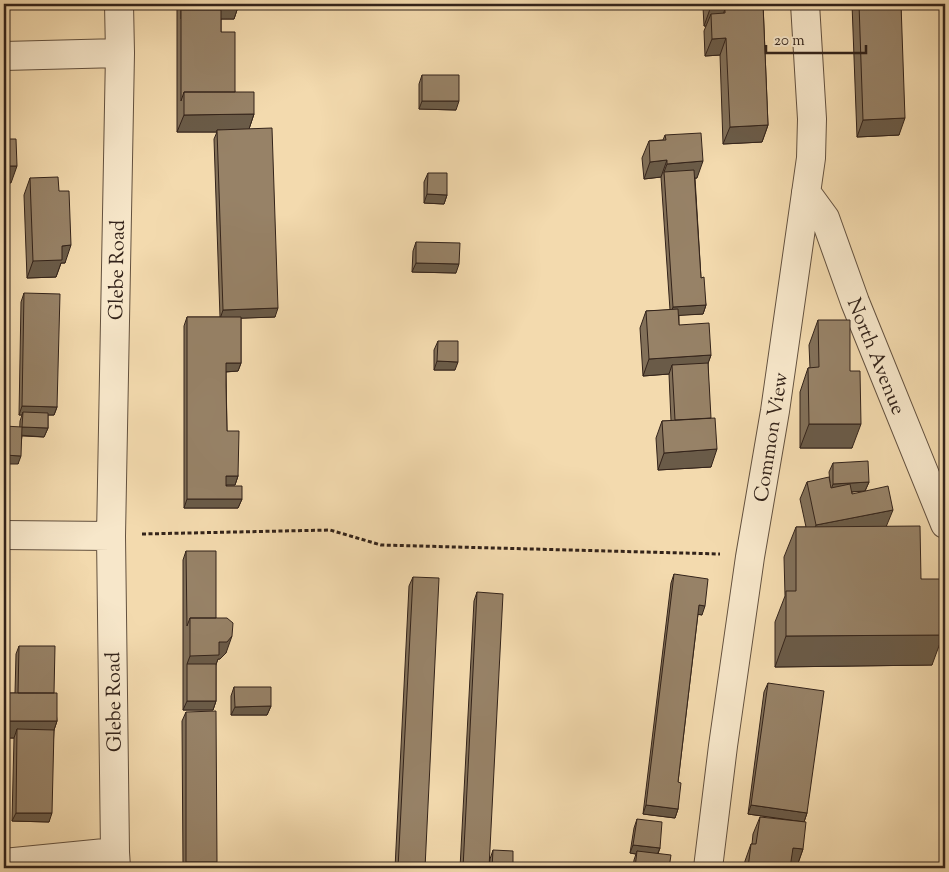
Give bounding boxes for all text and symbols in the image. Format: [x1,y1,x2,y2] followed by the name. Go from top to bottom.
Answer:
[766,22,866,54] scale bar
[774,31,805,52] text: 20 m
[103,220,134,320] street label: Glebe Road
[838,294,911,420] street label: North Avenue
[748,370,797,504] street label: Common View
[100,652,131,752] street label: Glebe Road

